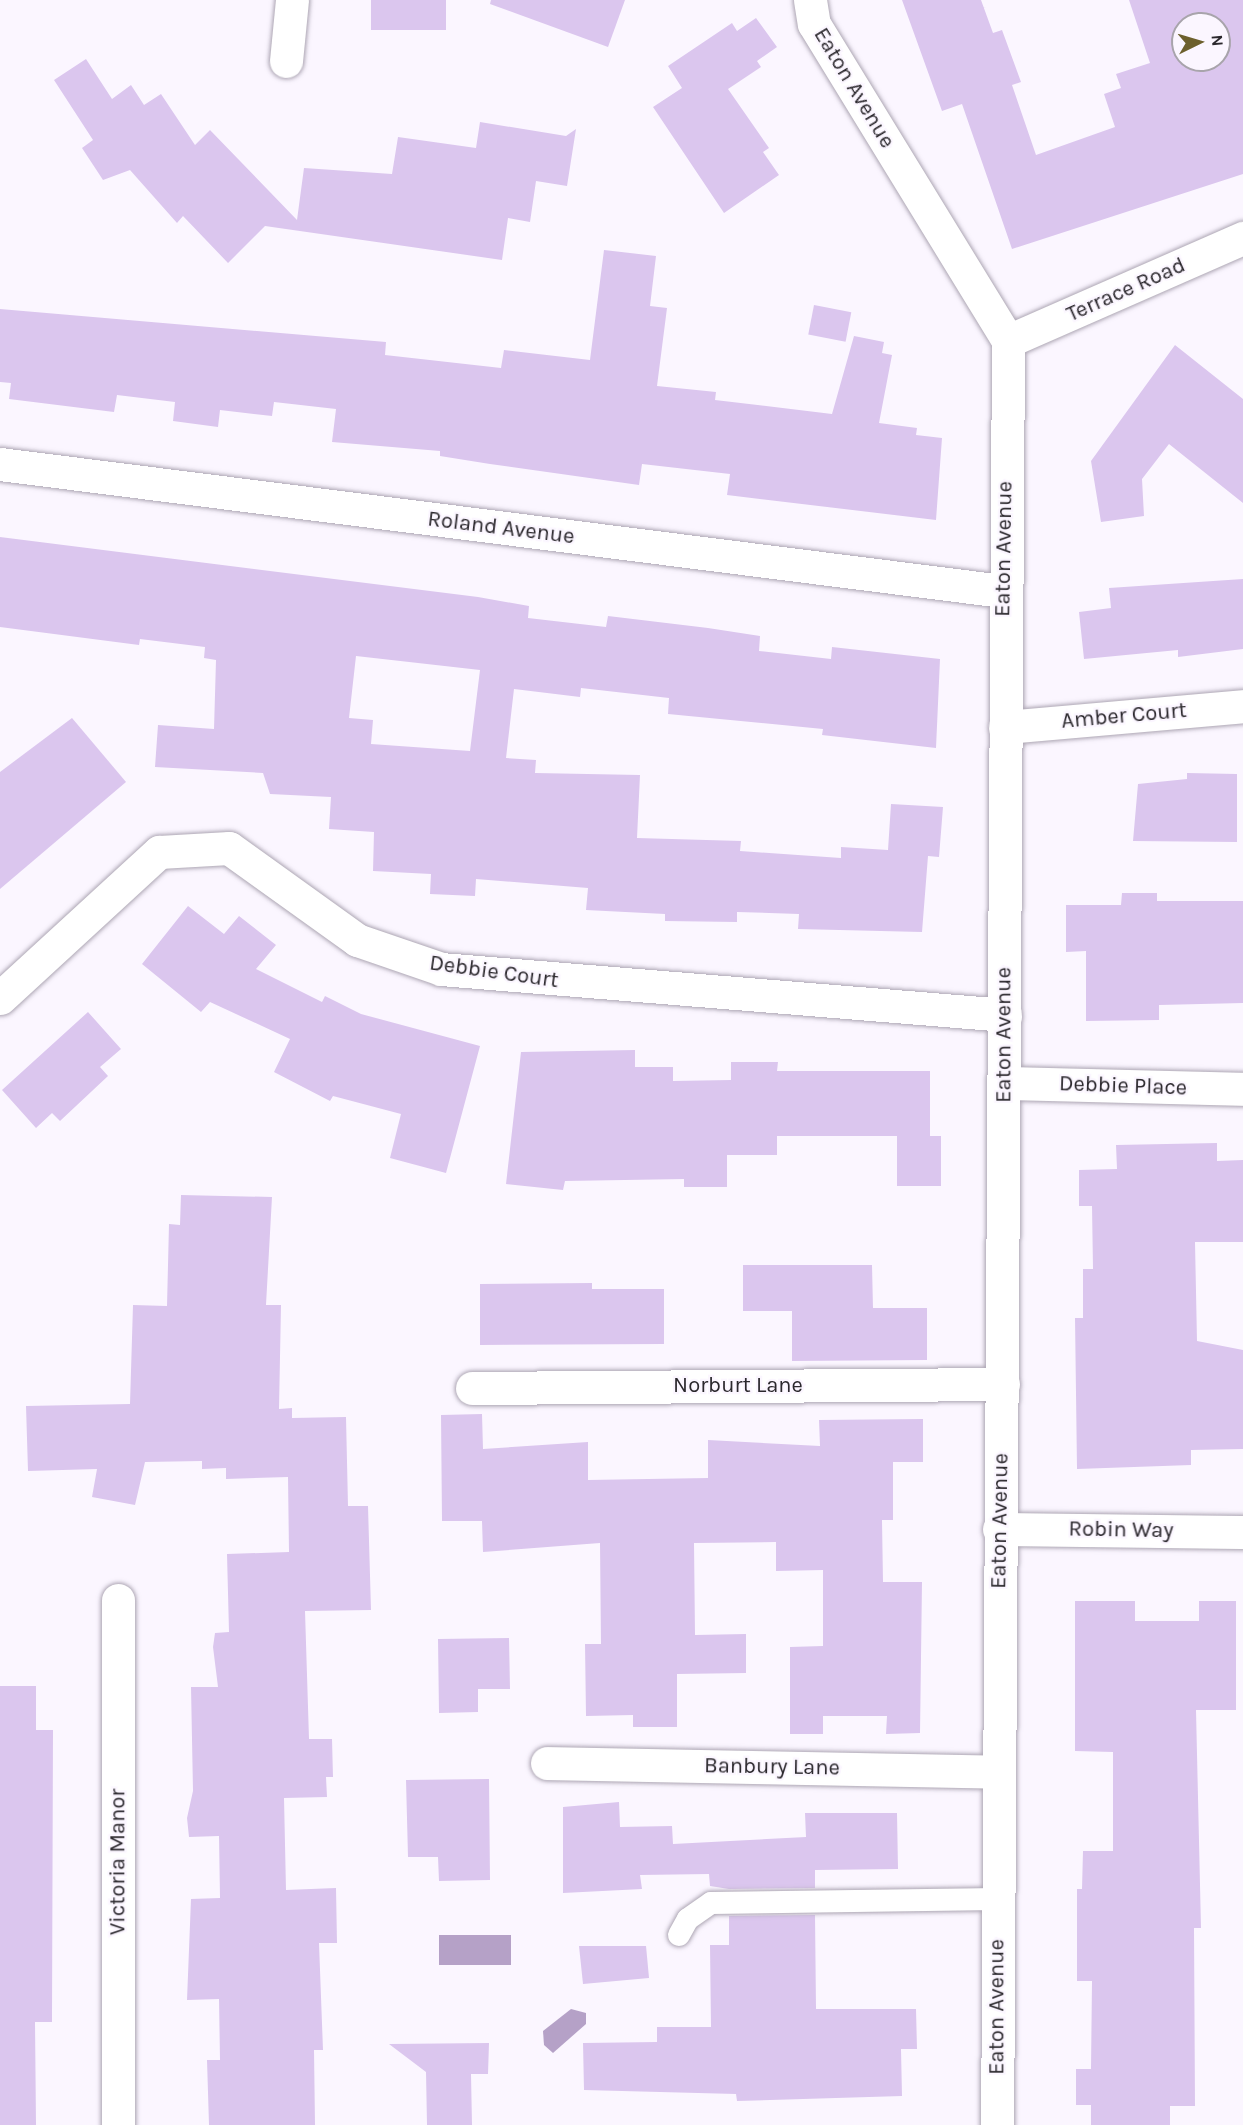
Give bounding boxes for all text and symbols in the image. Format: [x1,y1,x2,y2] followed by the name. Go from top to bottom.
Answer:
[1171,12,1231,72] north arrow
[808,23,900,153] street label: Eaton Avenue
[1207,34,1227,47] text: N
[1063,252,1189,328] street label: Terrace Road
[990,481,1018,617] street label: Eaton Avenue
[426,506,576,550] street label: Roland Avenue
[1060,697,1188,735] street label: Amber Court
[428,950,560,994] street label: Debbie Court
[991,967,1017,1103] street label: Eaton Avenue
[1059,1071,1187,1101] street label: Debbie Place
[673,1373,803,1399] street label: Norburt Lane
[986,1453,1014,1589] street label: Eaton Avenue
[1068,1516,1174,1544] street label: Robin Way
[704,1753,840,1781] street label: Banbury Lane
[105,1789,131,1935] street label: Victoria Manor
[984,1939,1010,2075] street label: Eaton Avenue

